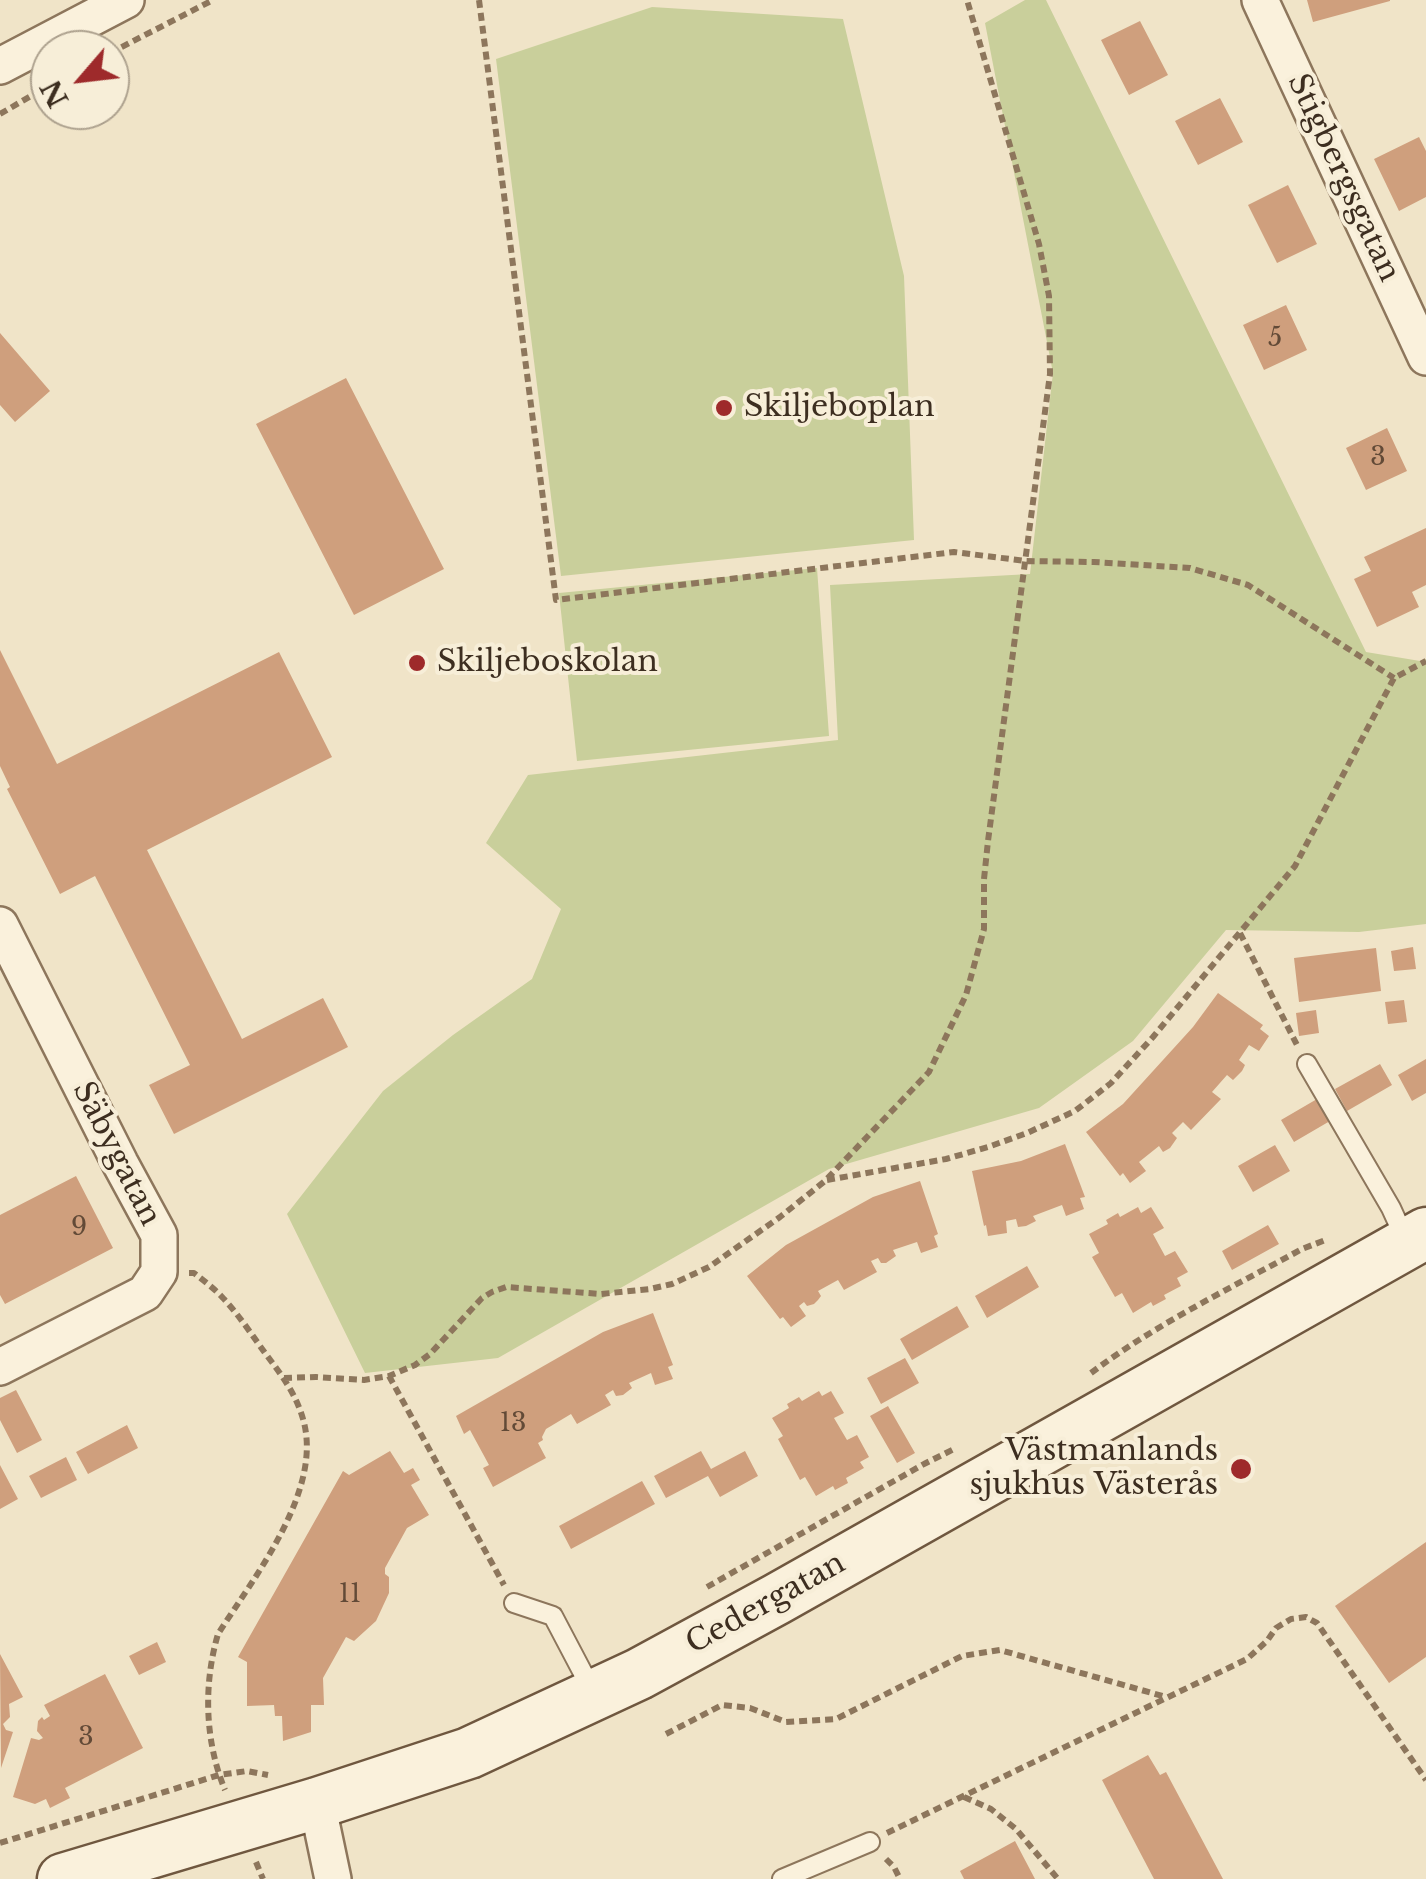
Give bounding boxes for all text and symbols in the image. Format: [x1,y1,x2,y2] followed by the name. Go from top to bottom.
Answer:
[30,30,130,130] north arrow
[1279,69,1407,287] street label: Stigbergsgatan
[33,74,76,113] text: N
[1268,324,1282,354] house number: 5
[744,390,935,426] place label: Skiljeboplan
[713,397,735,419] marker: Skiljeboplan
[1370,443,1386,473] house number: 3
[437,645,658,681] place label: Skiljeboskolan
[406,652,428,674] marker: Skiljeboskolan
[64,1076,168,1232] street label: Säbygatan
[71,1213,87,1243] house number: 9
[500,1409,526,1439] house number: 13
[970,1434,1218,1504] place label: Västmanlands sjukhus Västerås
[1228,1456,1254,1482] marker: Västmanlands sjukhus Västerås
[680,1546,852,1662] street label: Cedergatan
[339,1580,361,1610] house number: 11
[78,1723,94,1753] house number: 3

